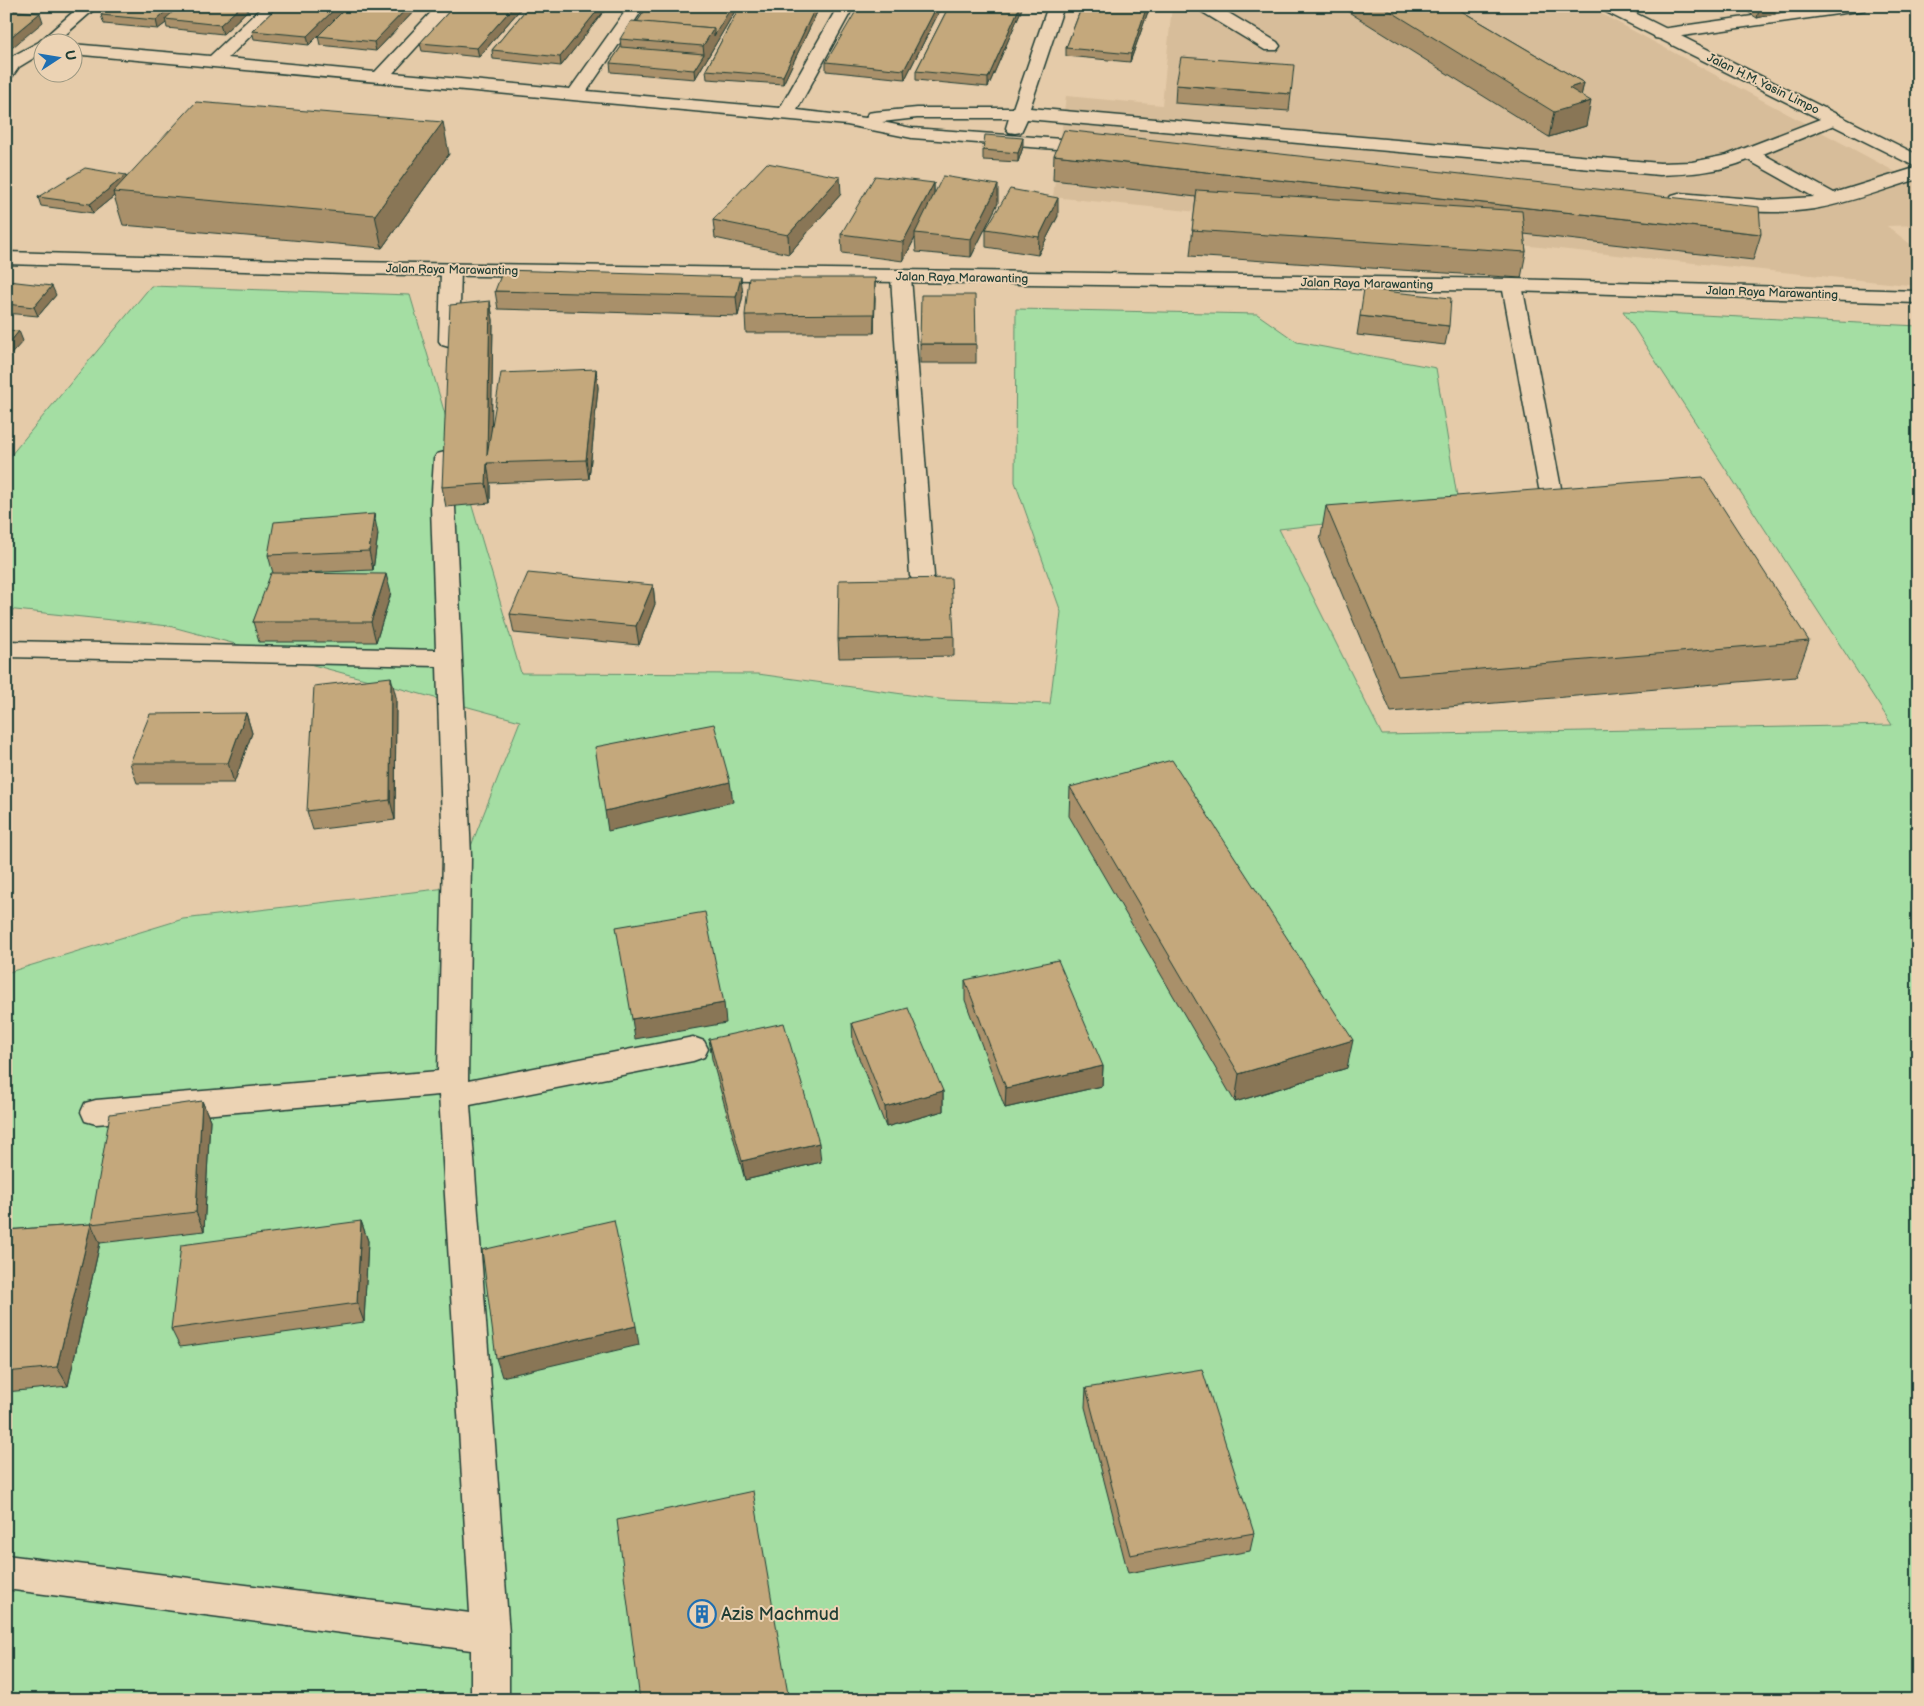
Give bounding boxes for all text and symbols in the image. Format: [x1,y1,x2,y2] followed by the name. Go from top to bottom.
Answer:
[32,32,82,82] north arrow
[61,49,80,62] text: U
[1704,50,1822,118] street label: Jalan H.M. Yasin Limpo
[386,261,518,279] street label: Jalan Raya Marawanting
[896,269,1028,287] street label: Jalan Raya Marawanting
[1301,275,1433,293] street label: Jalan Raya Marawanting
[1706,283,1838,303] street label: Jalan Raya Marawanting
[687,1599,717,1629] building icon: Azis Machmud
[721,1604,839,1625] place label: Azis Machmud

